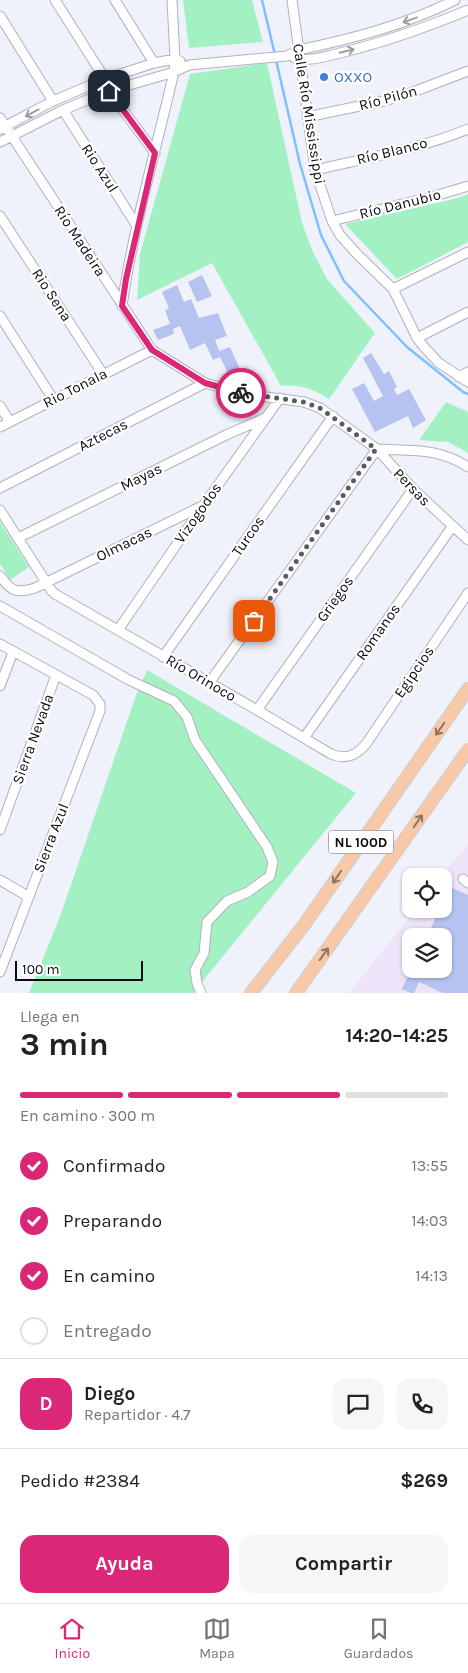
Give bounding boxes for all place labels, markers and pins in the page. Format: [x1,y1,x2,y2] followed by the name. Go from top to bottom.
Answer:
[334,68,372,86] place label: OXXO
[88,70,130,112] pin
[318,71,330,83] marker: OXXO
[233,600,275,642] pin

